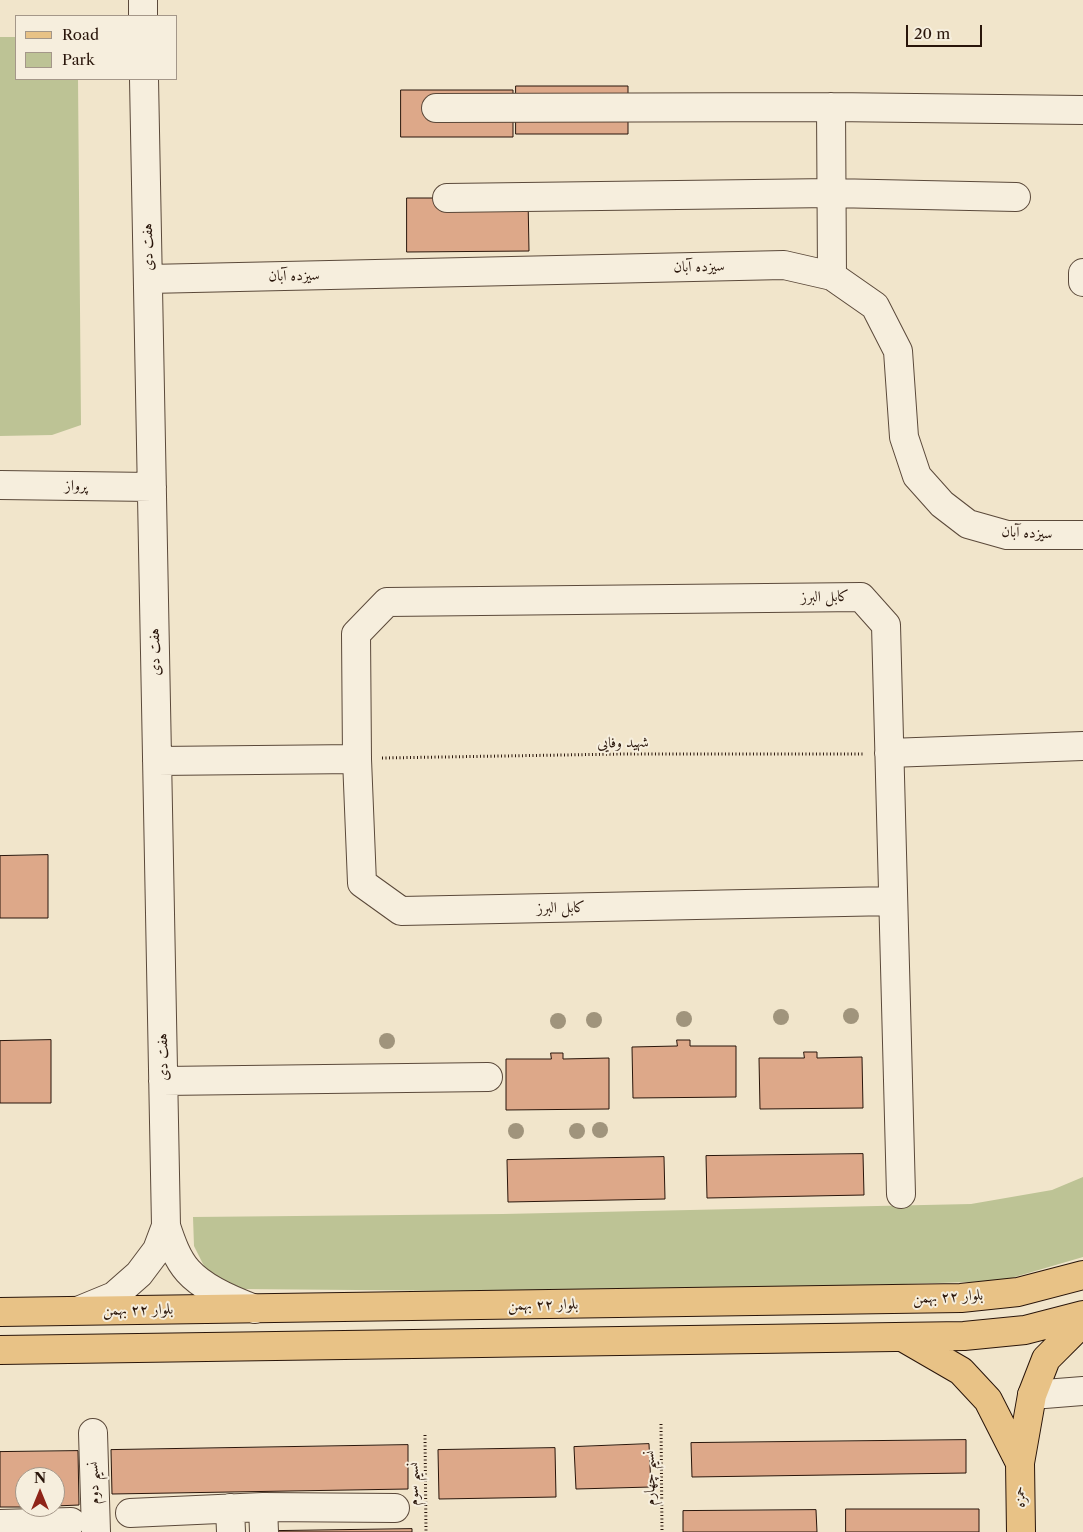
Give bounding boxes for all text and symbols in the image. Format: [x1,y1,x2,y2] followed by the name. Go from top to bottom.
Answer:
[15,15,178,80] legend
[908,15,984,47] scale bar
[914,24,950,43] text: 20 m
[62,25,99,44] text: Road
[62,50,95,69] text: Park
[139,223,157,271] street label: هفت دی
[673,258,725,276] street label: سیزده آبان
[268,267,320,285] street label: سیزده آبان
[65,477,87,495] street label: پرواز
[1001,523,1053,543] street label: سیزده آبان
[801,588,849,606] street label: کابل البرز
[146,628,164,676] street label: هفت دی
[597,734,649,752] street label: شهید وفایی
[537,899,585,917] street label: کابل البرز
[154,1033,172,1081] street label: هفت دی
[912,1286,984,1308] street label: بلوار ۲۲ بهمن
[508,1295,578,1315] street label: بلوار ۲۲ بهمن
[103,1300,173,1320] street label: بلوار ۲۲ بهمن
[641,1450,659,1506] street label: نسیم چهارم
[84,1461,104,1505] street label: نسیم دوم
[405,1462,423,1506] street label: نسیم سوم
[15,1467,65,1517] north arrow
[34,1469,46,1487] text: N
[1011,1486,1029,1508] street label: حمزه

